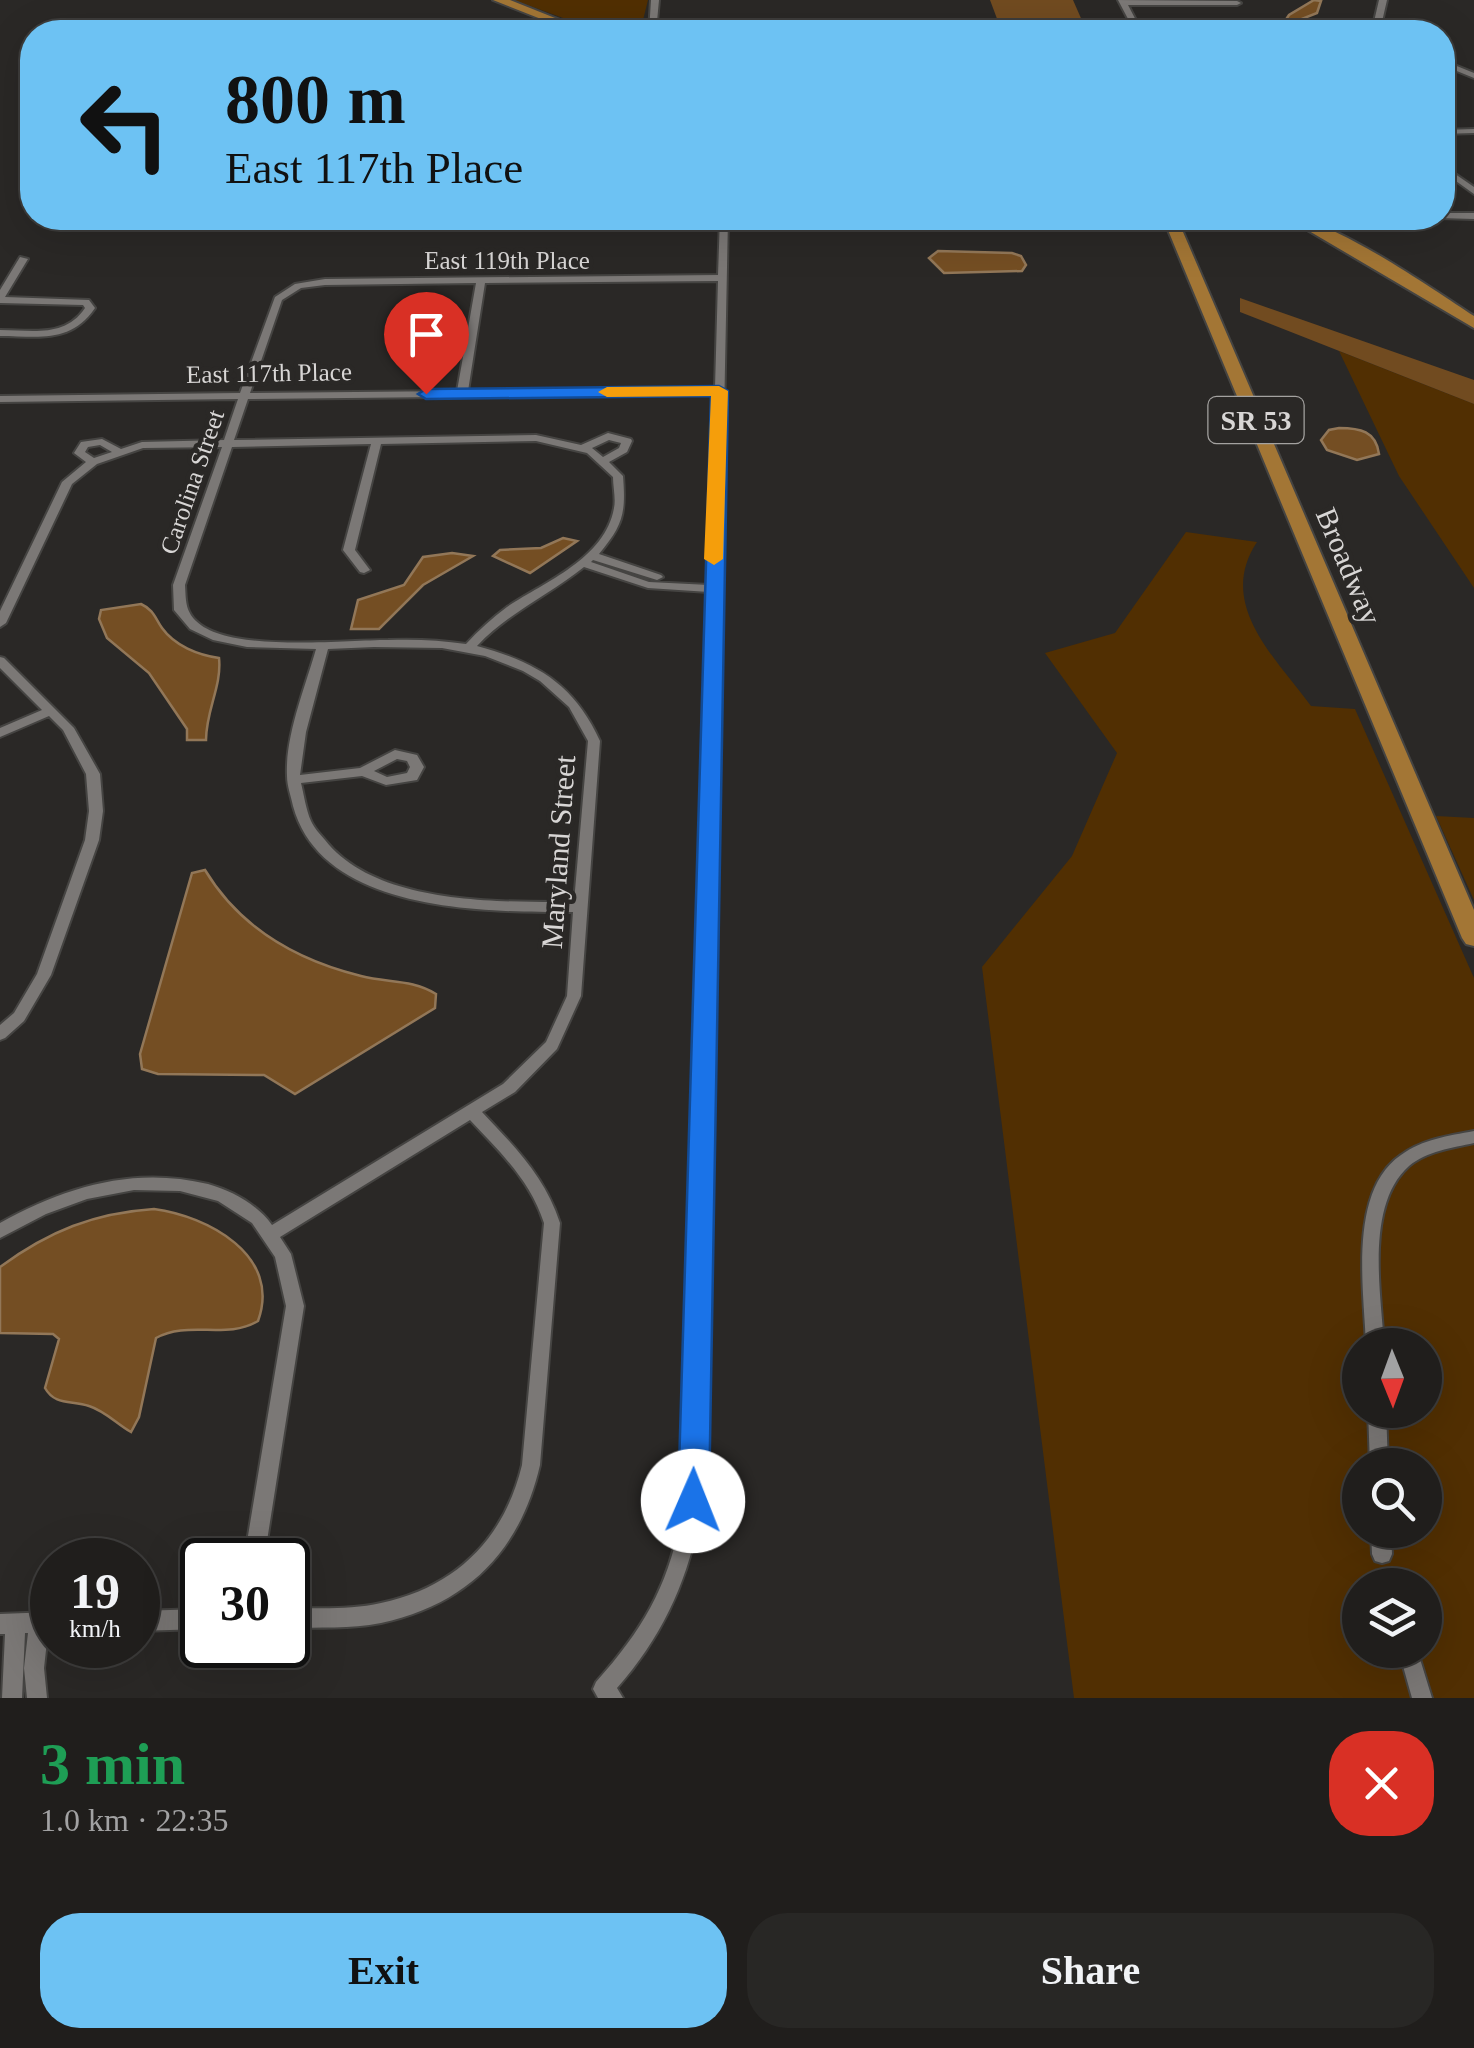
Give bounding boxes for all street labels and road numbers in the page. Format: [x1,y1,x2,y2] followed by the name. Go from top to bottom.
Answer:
[424,247,590,274] street label: East 119th Place
[186,358,352,388] street label: East 117th Place
[1208,397,1304,443] road number: SR 53
[155,406,229,558] street label: Carolina Street
[1310,503,1388,629] street label: Broadway
[535,753,581,950] street label: Maryland Street

